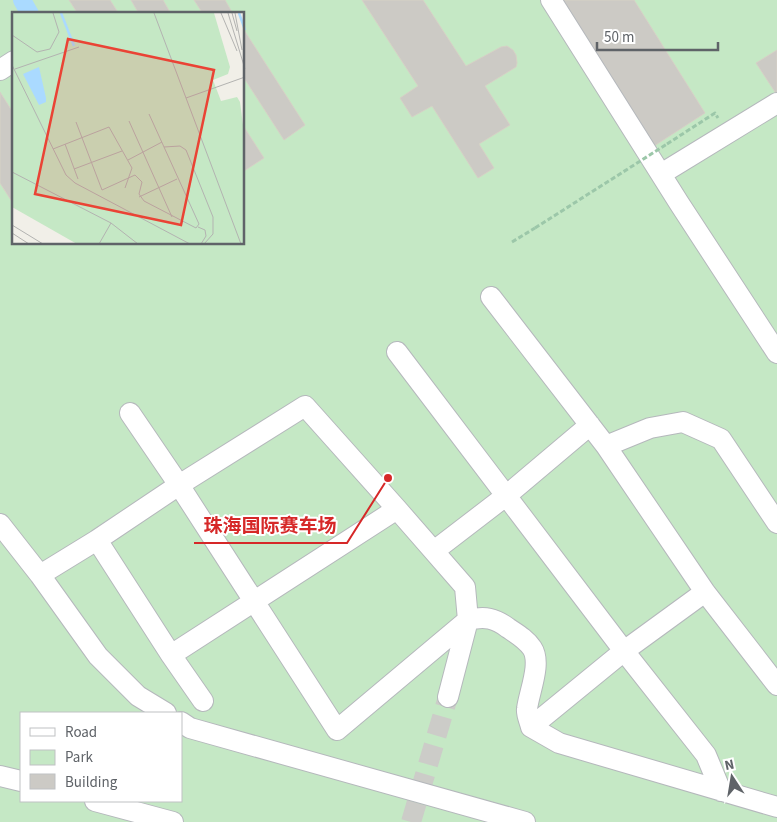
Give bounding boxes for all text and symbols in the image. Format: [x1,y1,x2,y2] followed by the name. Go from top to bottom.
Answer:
[12,12,245,245] inset map
[597,20,718,52] scale bar
[604,27,634,48] text: 50 m
[194,509,347,543] callout: 珠海国际赛车场
[203,513,337,540] text: 珠海国际赛车场
[20,712,182,802] legend
[65,722,97,743] text: Road
[65,747,94,768] text: Park
[707,752,757,802] north arrow
[723,755,736,776] text: N
[65,772,118,793] text: Building

